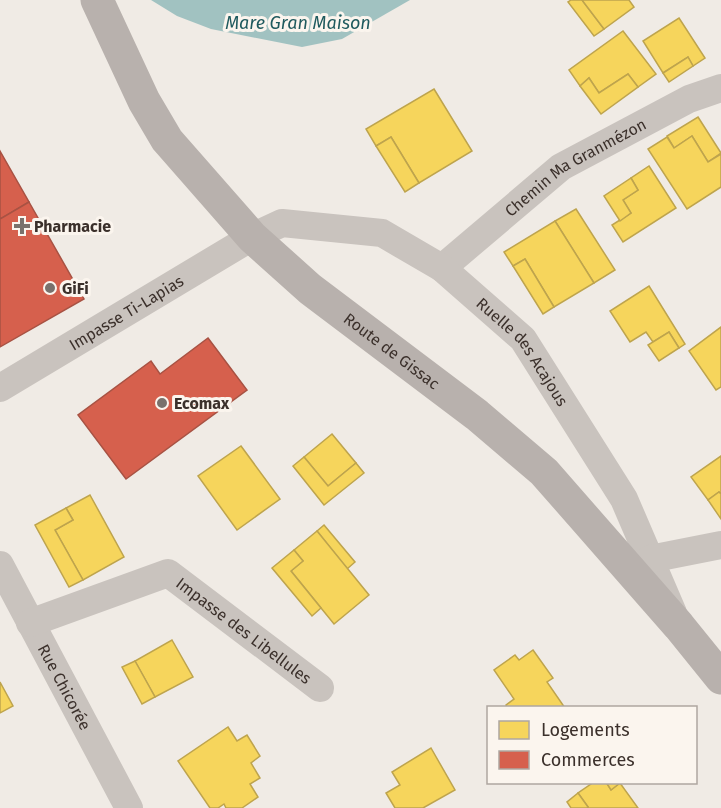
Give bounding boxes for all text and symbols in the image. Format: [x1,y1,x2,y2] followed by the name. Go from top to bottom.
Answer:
[225,12,371,34] water label: Mare Gran Maison
[501,115,650,221] street label: Chemin Ma Granmézon
[34,217,111,236] place label: Pharmacie
[15,219,29,233] marker: Pharmacie
[66,271,187,354] street label: Impasse Ti-Lapias
[62,279,89,298] place label: GiFi
[43,281,57,295] marker: GiFi
[472,294,572,410] street label: Ruelle des Acajous
[340,309,443,393] street label: Route de Gissac
[174,394,230,413] place label: Ecomax
[155,396,169,410] marker: Ecomax
[172,574,315,688] street label: Impasse des Libellules
[34,641,95,733] street label: Rue Chicorée
[487,706,697,784] legend
[541,719,630,741] text: Logements
[541,749,635,771] text: Commerces

